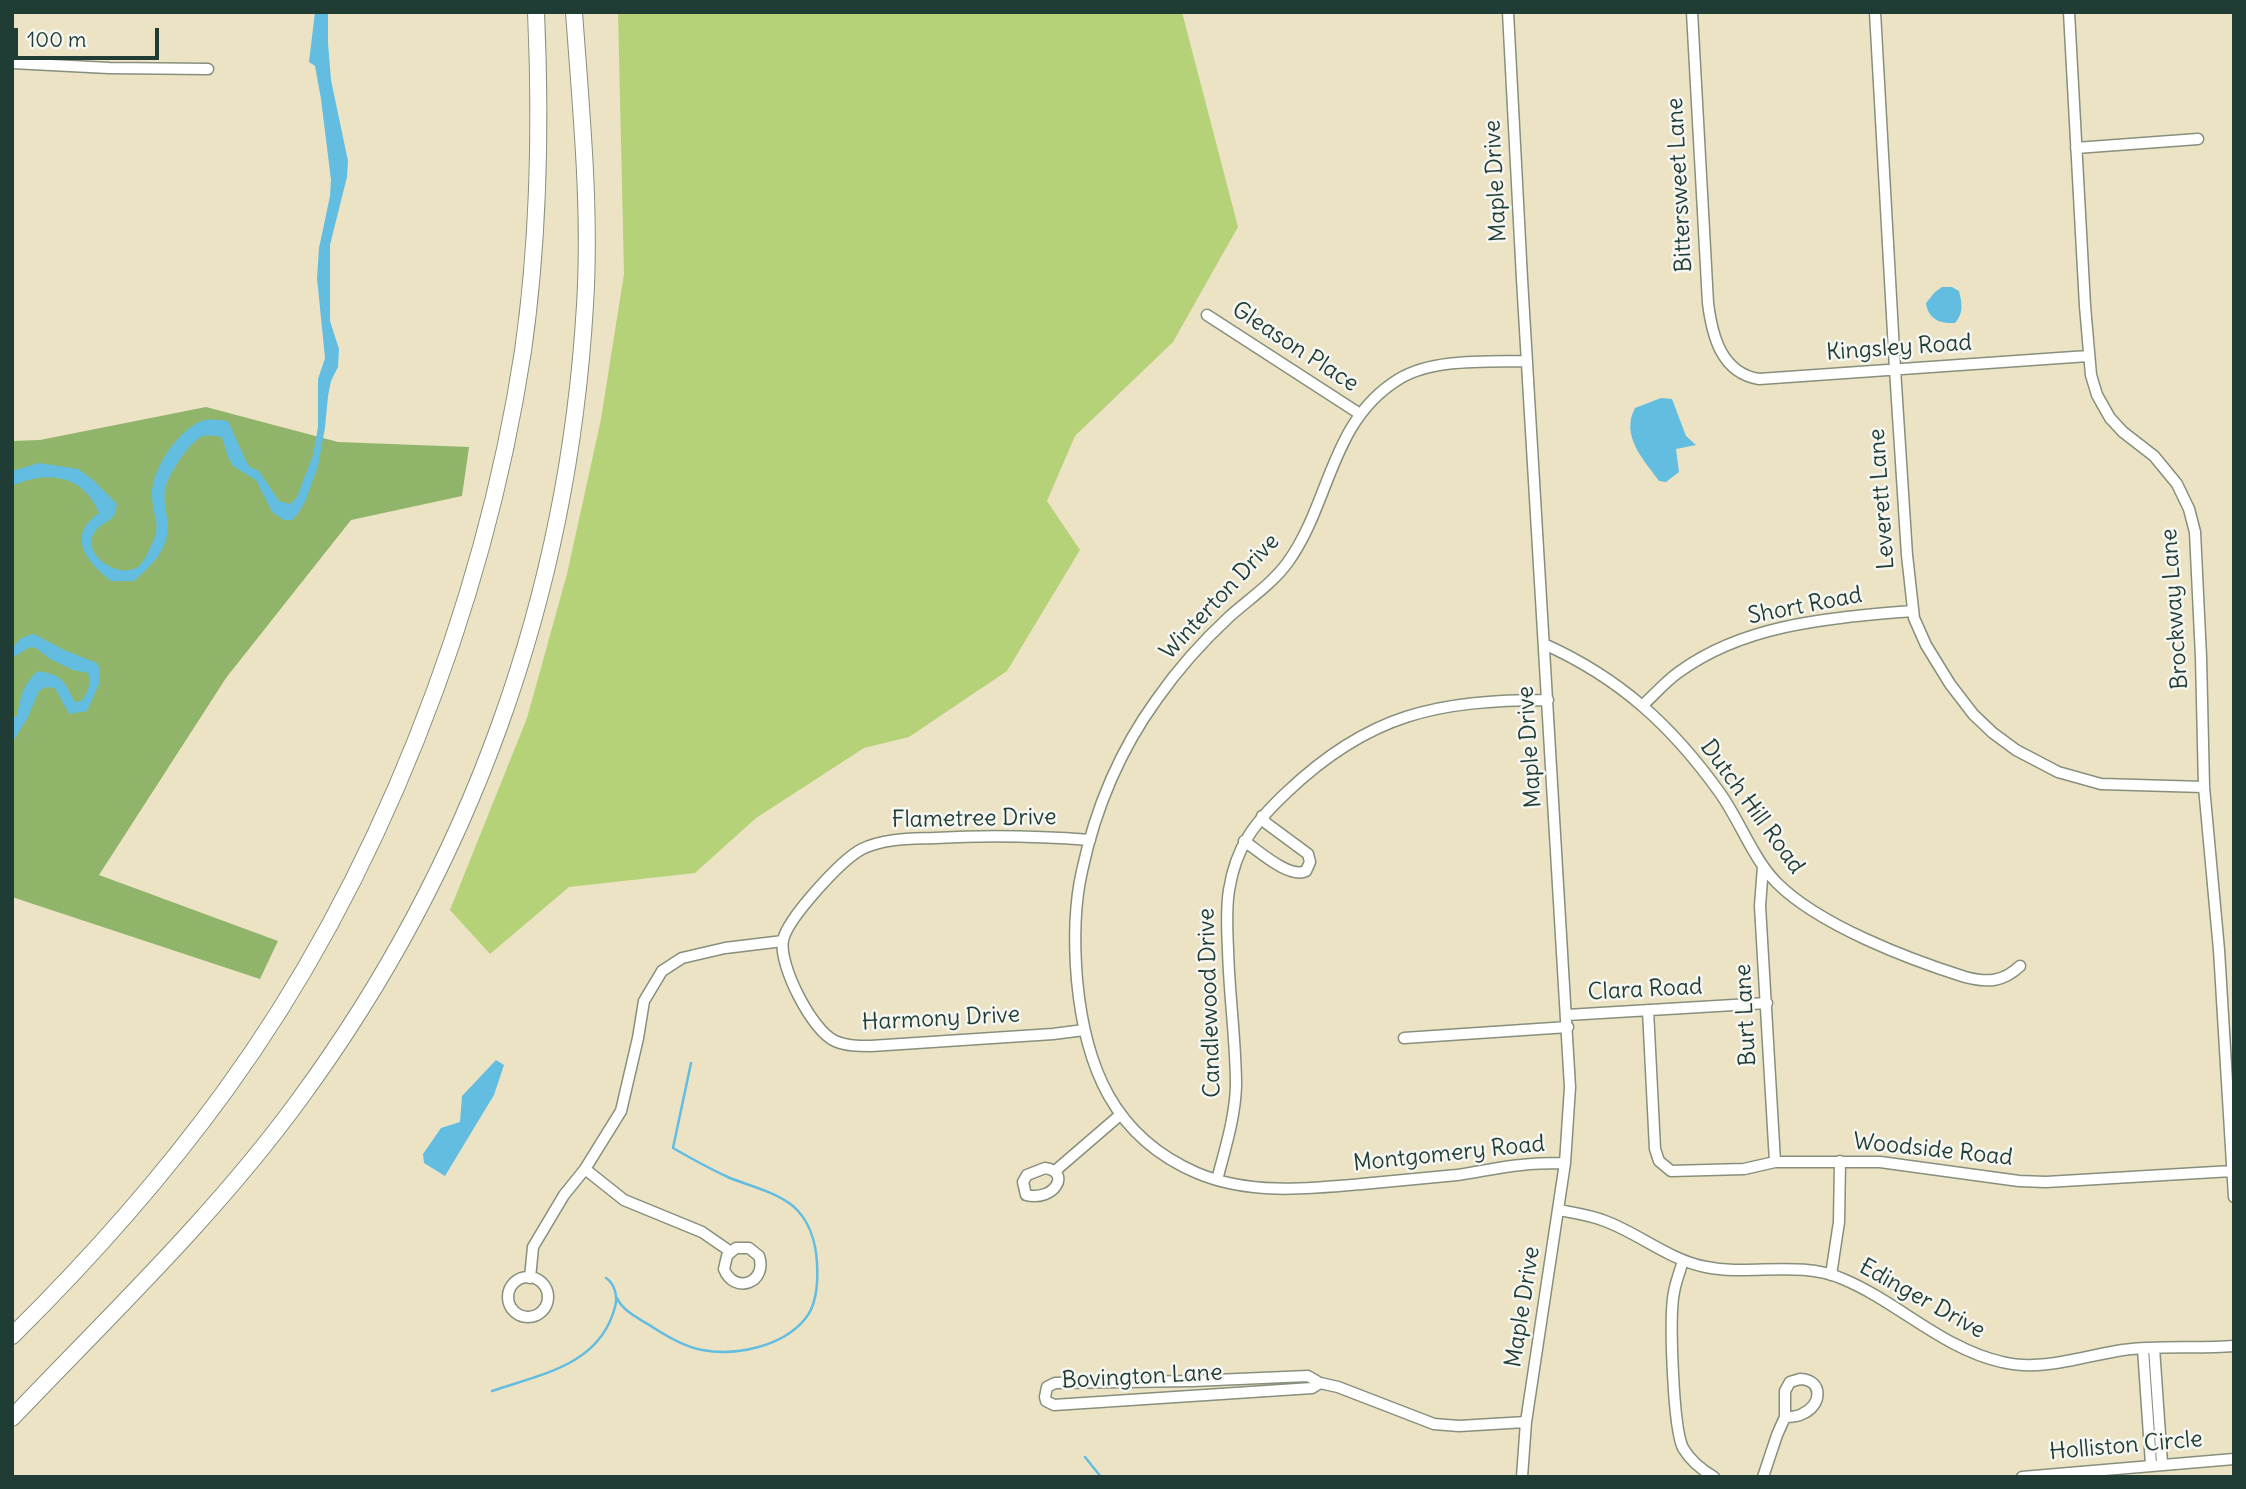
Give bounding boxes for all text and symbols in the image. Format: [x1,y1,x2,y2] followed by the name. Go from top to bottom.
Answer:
[18,14,163,58] scale bar
[27,26,86,53] text: 100 m
[1662,97,1698,273] street label: Bittersweet Lane
[1479,119,1513,243] street label: Maple Drive
[1227,296,1363,398] street label: Gleason Place
[1825,329,1973,367] street label: Kingsley Road
[1863,428,1901,570] street label: Leverett Lane
[1155,528,1285,666] street label: Winterton Drive
[2156,528,2194,690] street label: Brockway Lane
[1746,581,1864,631] street label: Short Road
[1512,685,1548,809] street label: Maple Drive
[1694,734,1810,880] street label: Dutch Hill Road
[891,804,1057,834] street label: Flametree Drive
[1193,908,1227,1098] street label: Candlewood Drive
[1730,963,1762,1067] street label: Burt Lane
[1587,973,1703,1007] street label: Clara Road
[861,1001,1021,1037] street label: Harmony Drive
[1852,1128,2014,1172] street label: Woodside Road
[1352,1130,1546,1178] street label: Montgomery Road
[1500,1245,1546,1369] street label: Maple Drive
[1854,1253,1990,1345] street label: Edinger Drive
[1061,1359,1223,1395] street label: Bovington Lane
[2048,1426,2204,1466] street label: Holliston Circle

